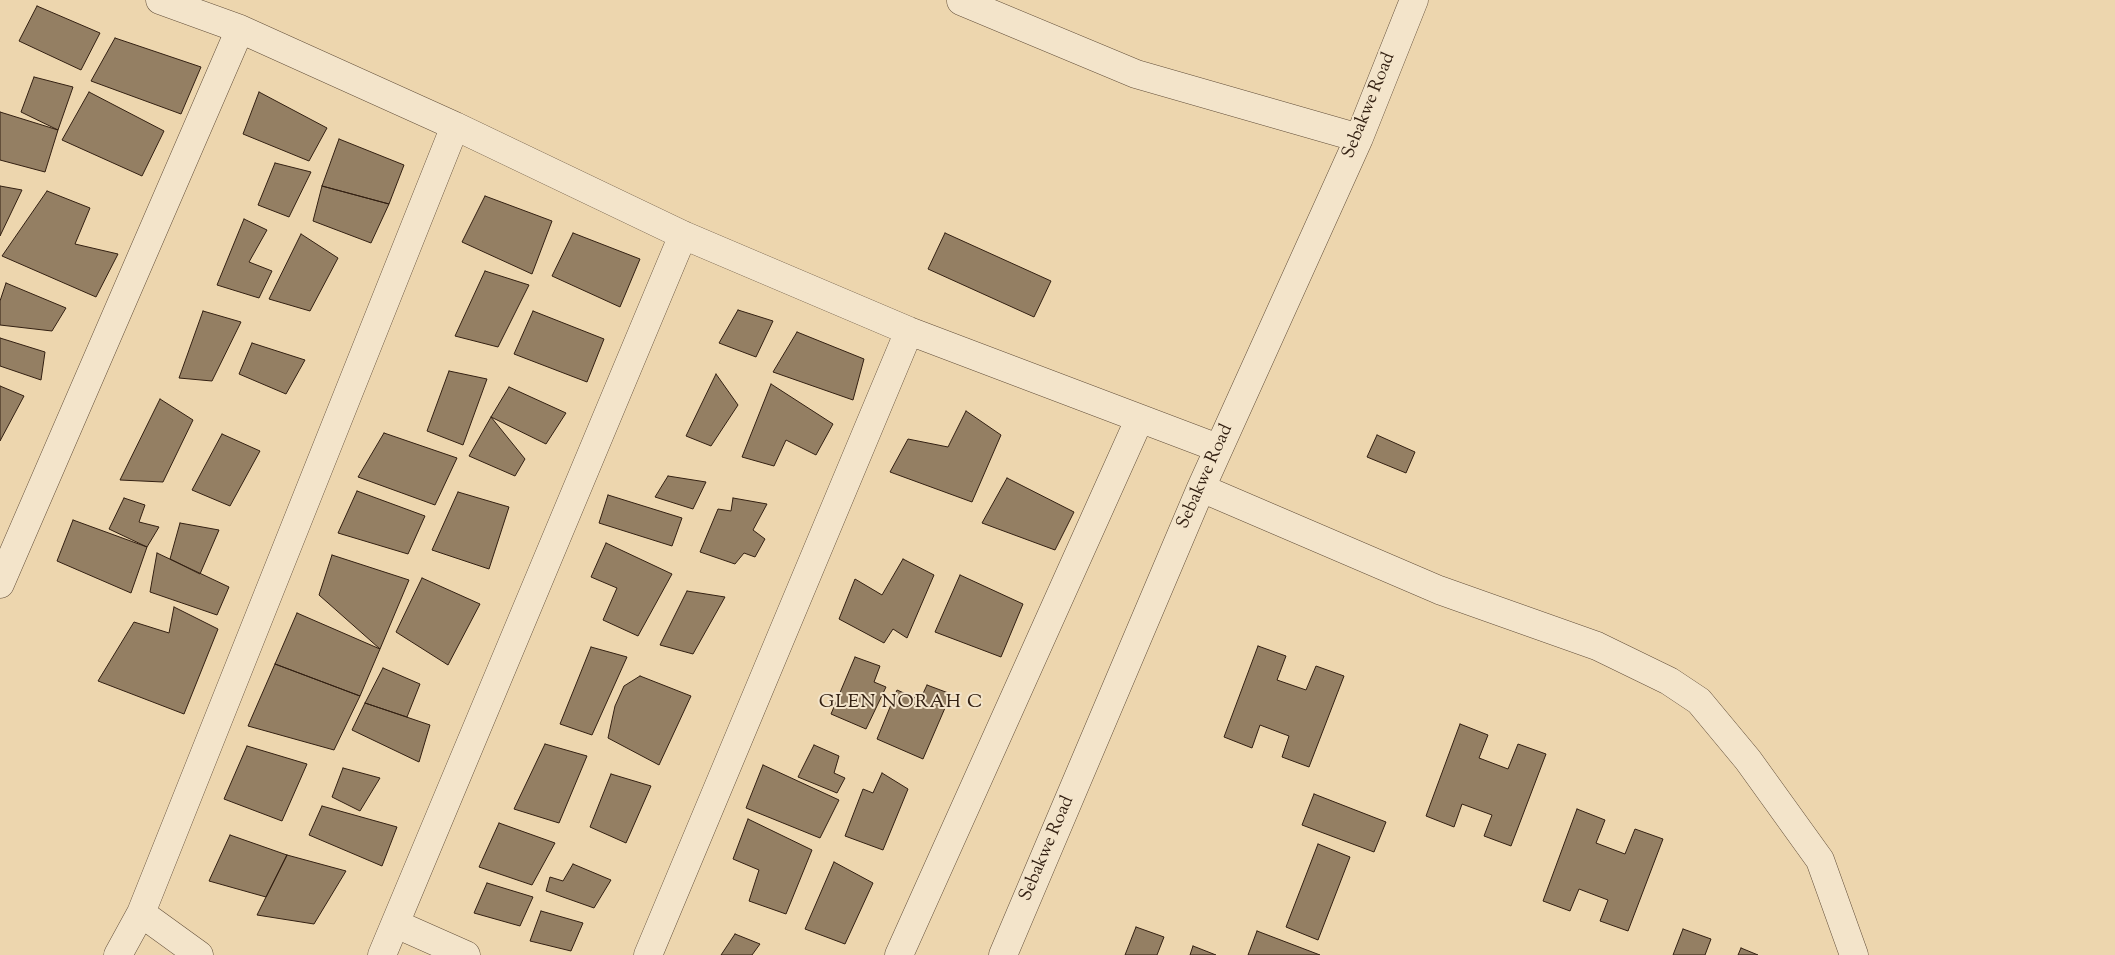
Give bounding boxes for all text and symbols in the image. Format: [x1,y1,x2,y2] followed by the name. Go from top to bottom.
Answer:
[1339,50,1401,162] street label: Sebakwe Road
[1173,421,1239,533] street label: Sebakwe Road
[817,693,985,715] district label: GLEN NORAH C
[1016,793,1080,905] street label: Sebakwe Road

